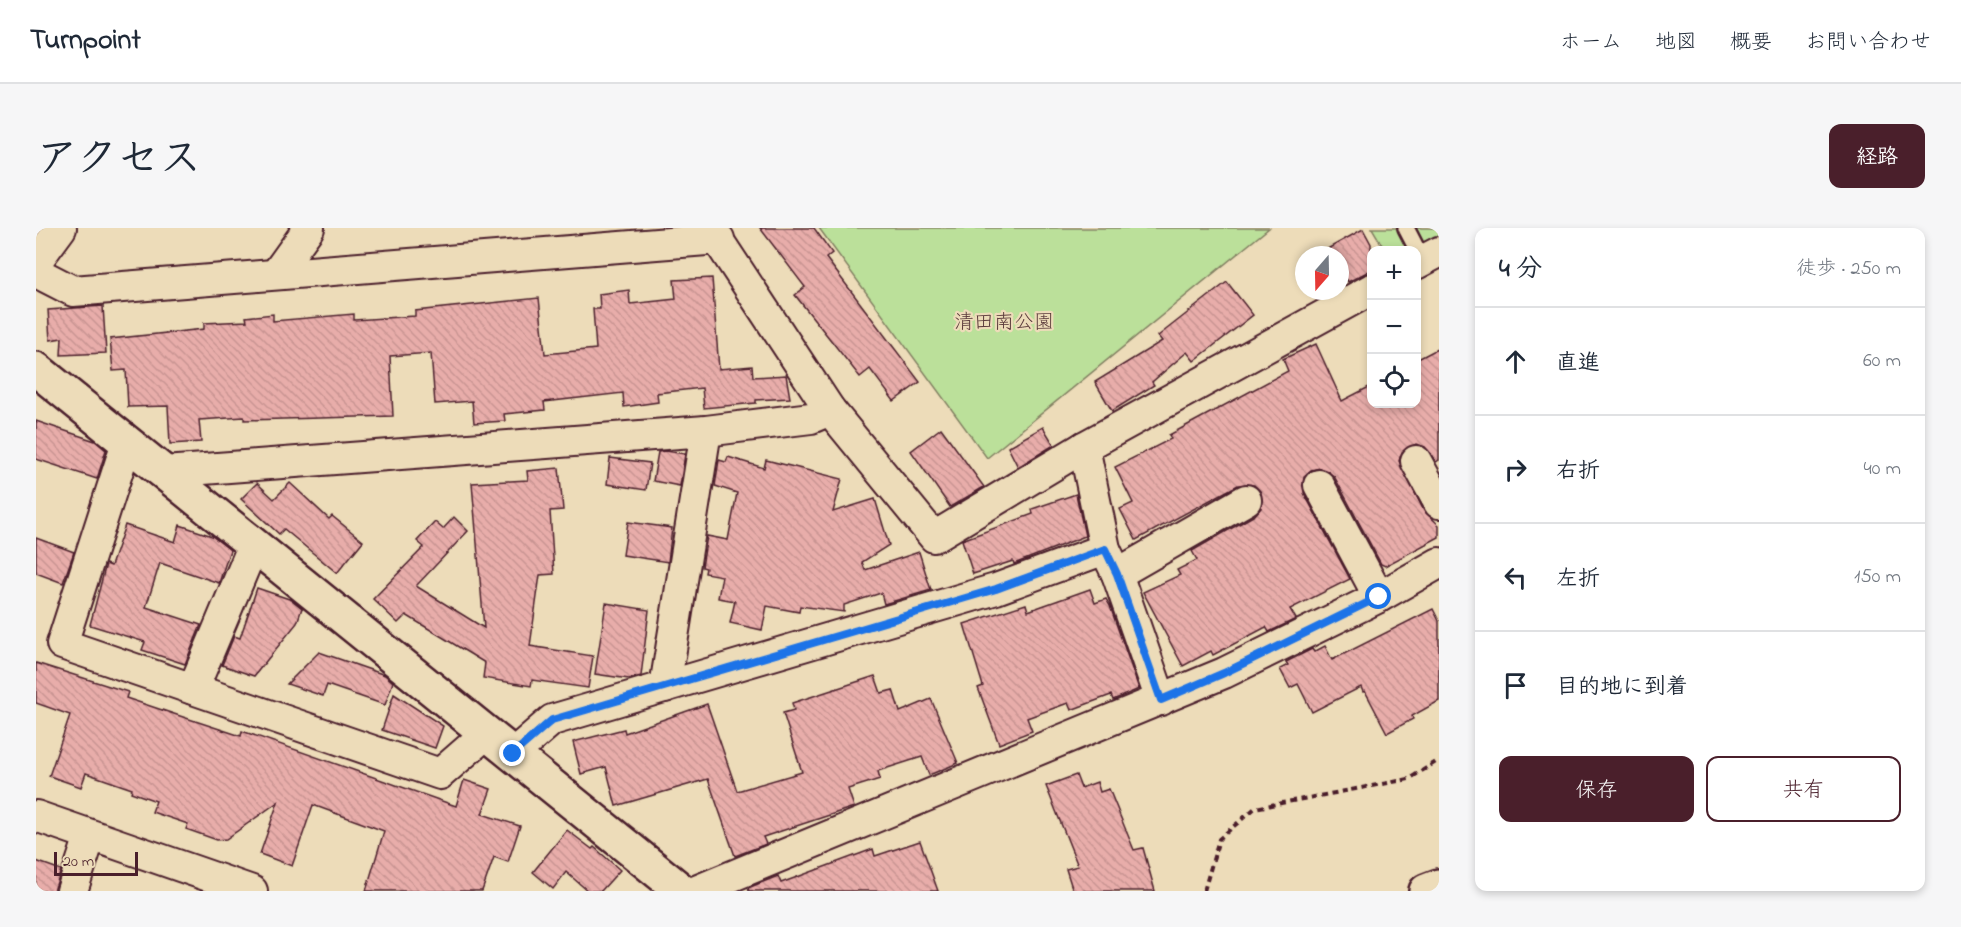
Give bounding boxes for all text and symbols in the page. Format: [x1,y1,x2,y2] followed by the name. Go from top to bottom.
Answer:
[30,21,141,62] text: Turnpoint
[1560,28,1622,58] text: ホーム
[1655,28,1697,58] text: 地図
[1730,28,1772,58] text: 概要
[1805,28,1931,58] text: お問い合わせ
[1829,124,1925,188] button: 経路
[36,130,201,191] text: アクセス
[1295,246,1349,300] north arrow
[1367,246,1421,408] map controls
[1367,246,1421,300] button: +
[1499,251,1542,289] text: 4 分
[1796,255,1901,284] text: 徒歩 · 250 m
[1367,300,1421,354] button: −
[954,309,1054,338] park label: 清田南公園
[1499,345,1532,378] icon: ahead
[1863,347,1901,376] text: 60 m
[1556,348,1600,380] text: 直進
[1367,354,1421,408] button: locate
[1499,453,1532,486] icon: right
[1864,455,1901,484] text: 40 m
[1556,456,1600,488] text: 右折
[1499,561,1532,594] icon: left
[1854,563,1901,592] text: 150 m
[1556,564,1600,596] text: 左折
[1365,583,1391,609] route start
[1499,669,1532,702] icon: arrive
[1556,672,1688,704] text: 目的地に到着
[499,740,525,766] route end
[1499,756,1694,822] button: 保存
[1706,756,1901,822] button: 共有
[54,849,138,876] scale bar
[63,850,94,874] text: 20 m

